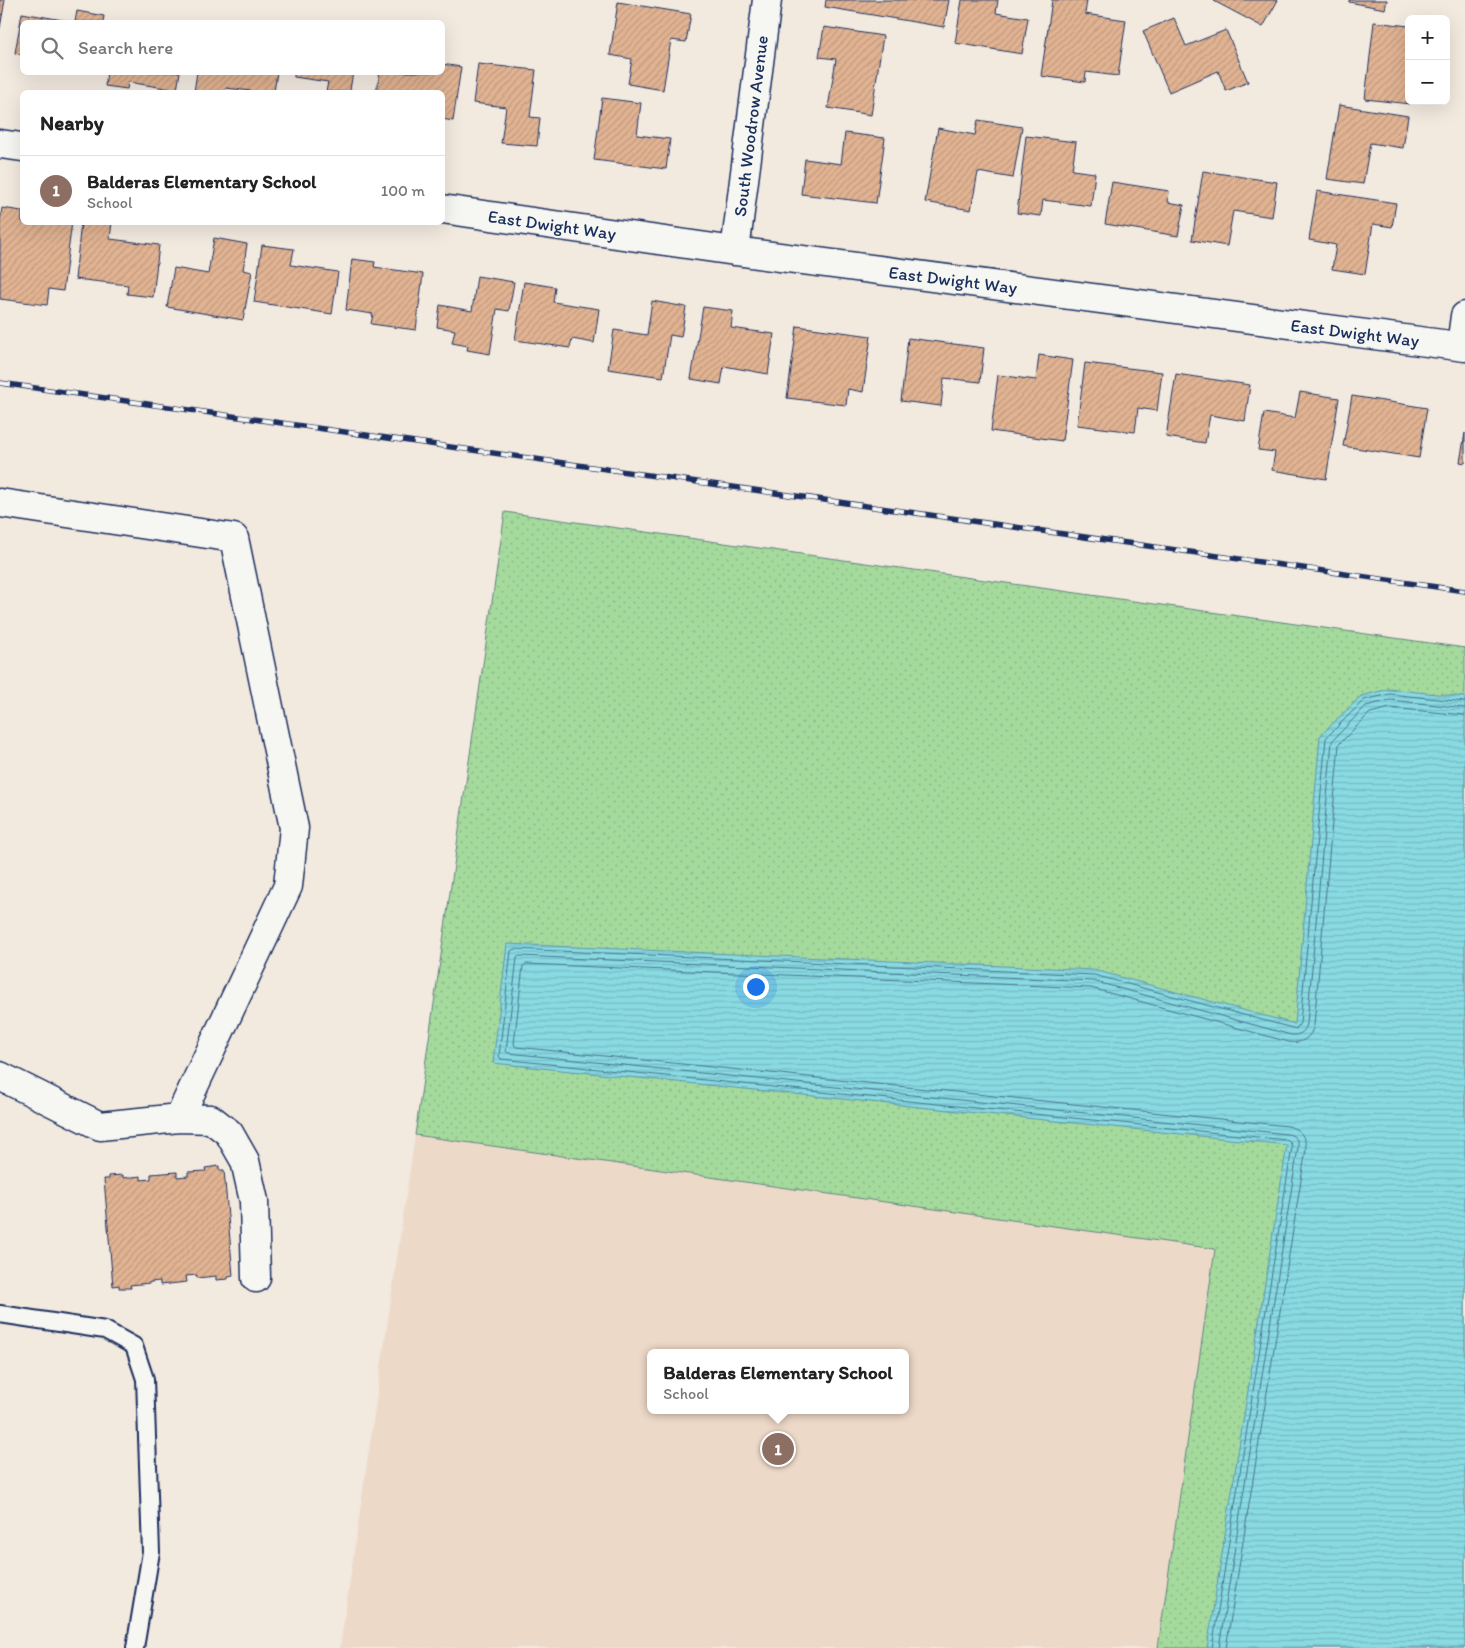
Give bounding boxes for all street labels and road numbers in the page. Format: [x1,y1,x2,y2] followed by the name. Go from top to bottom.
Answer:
[729,34,773,218] street label: South Woodrow Avenue
[486,205,618,245] street label: East Dwight Way
[887,261,1019,299] street label: East Dwight Way
[1289,314,1421,352] street label: East Dwight Way

